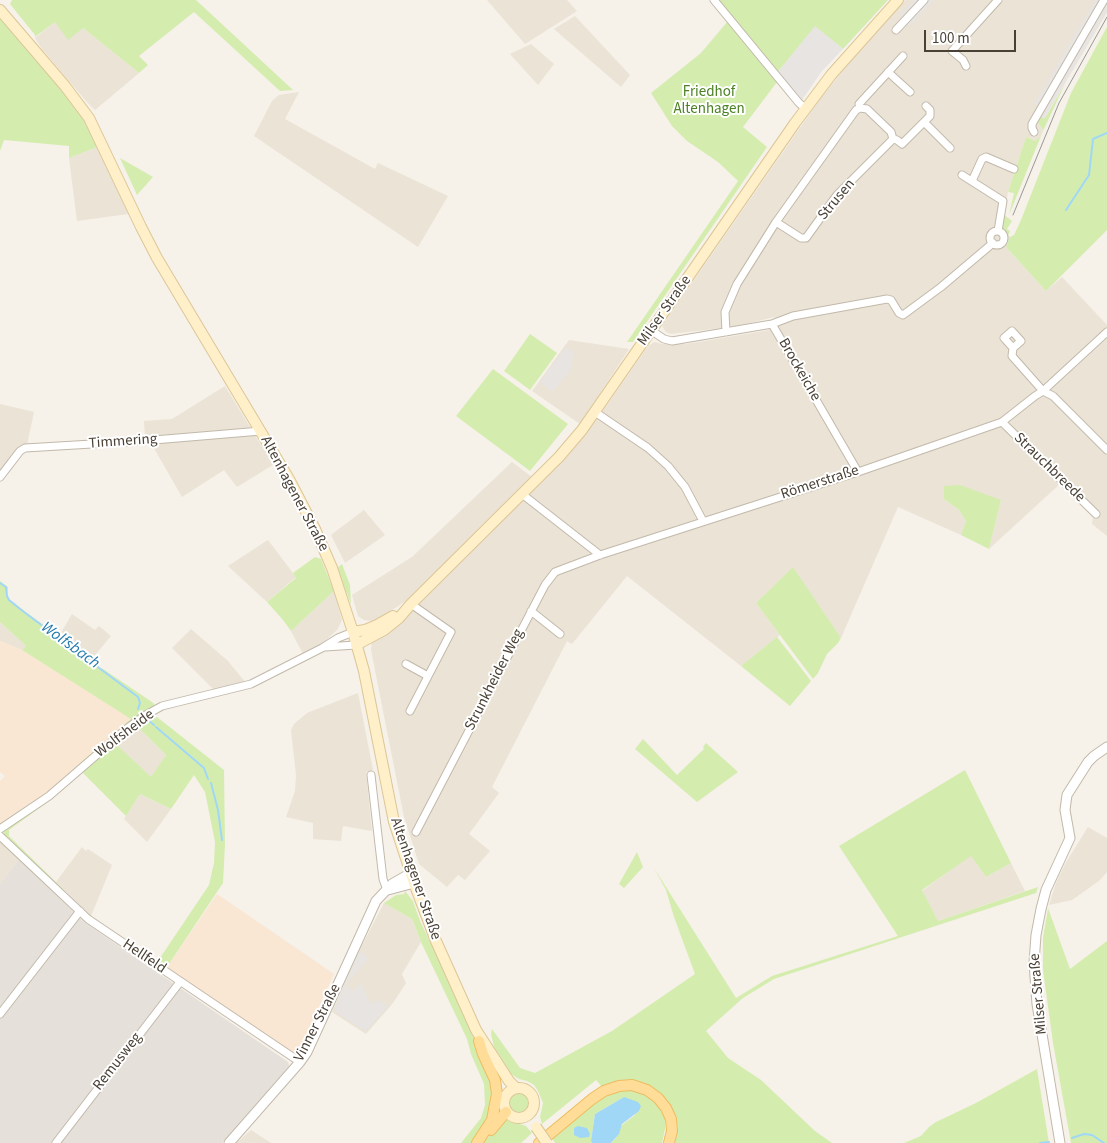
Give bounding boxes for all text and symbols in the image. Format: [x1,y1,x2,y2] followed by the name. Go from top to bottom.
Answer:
[927,20,1020,52] scale bar
[932,28,970,49] text: 100 m
[673,84,745,119] park label: Friedhof Altenhagen
[815,176,859,224] street label: Strusen
[634,272,696,350] street label: Milser Straße
[774,335,824,405] street label: Brockeiche
[1010,429,1088,507] street label: Strauchbreede
[88,431,158,453] street label: Timmering
[256,433,332,555] street label: Altenhagener Straße
[779,462,861,504] street label: Römerstraße
[37,618,103,674] water label: Wolfsbach
[462,626,528,734] street label: Strunkheider Weg
[92,706,158,762] street label: Wolfsheide
[386,816,444,942] street label: Altenhagener Straße
[119,936,169,978] street label: Hellfeld
[1026,953,1052,1035] street label: Milser Straße
[291,981,345,1065] street label: Vinner Straße
[90,1030,146,1094] street label: Remusweg

